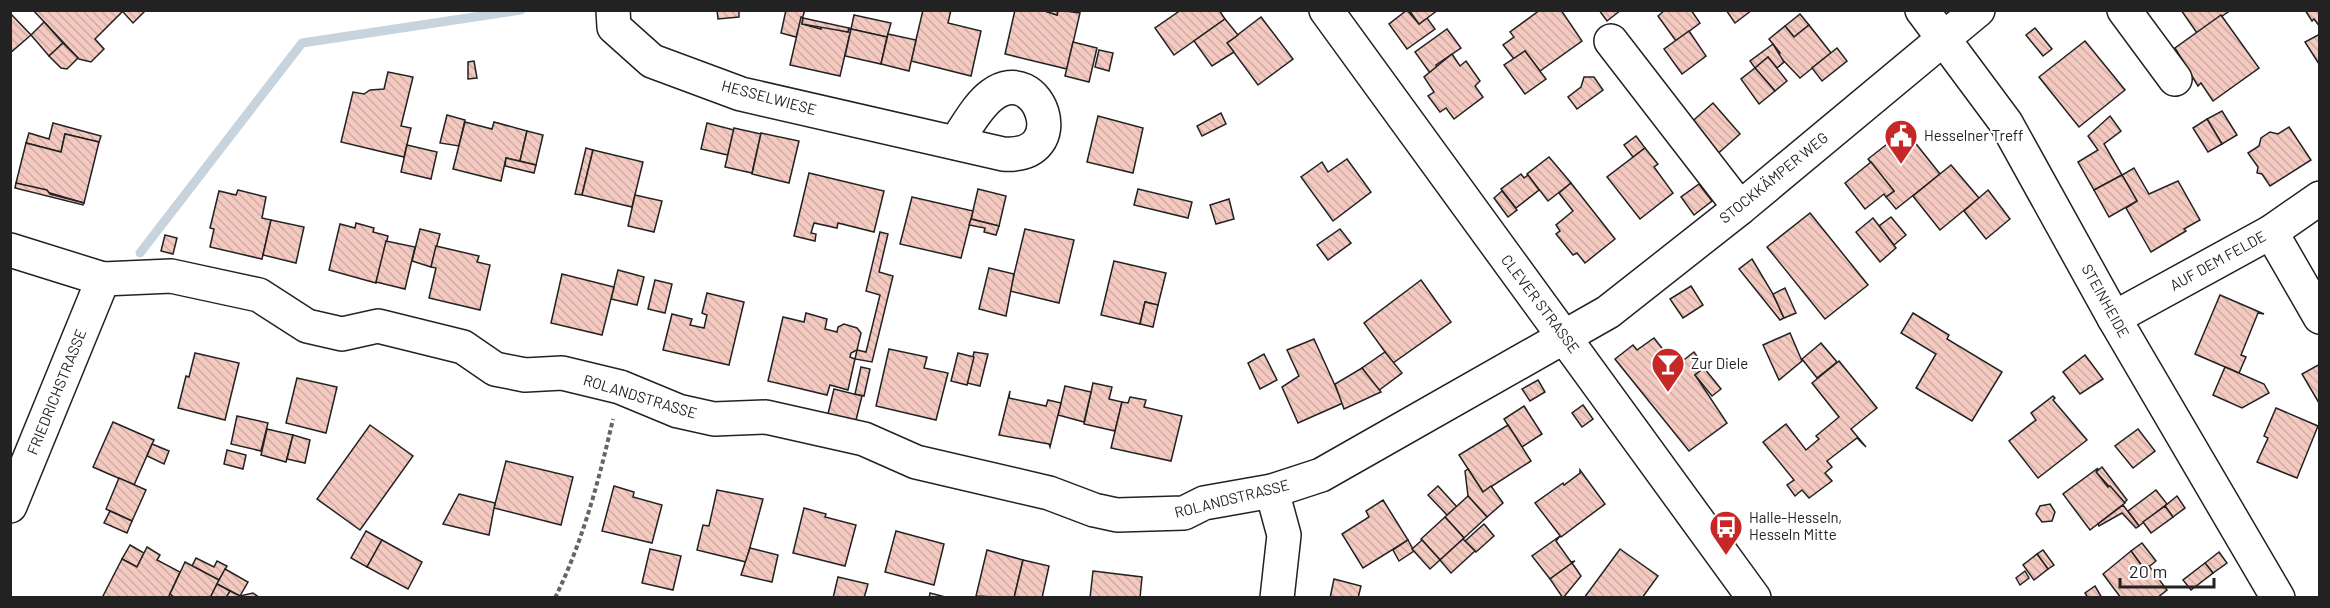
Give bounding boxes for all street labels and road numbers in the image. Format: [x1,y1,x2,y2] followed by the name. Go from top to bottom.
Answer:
[720,76,819,118] street label: HESSELWIESE
[1715,128,1831,227] street label: STOCKKÄMPER WEG
[2166,226,2269,294] street label: AUF DEM FELDE
[1498,251,1584,356] street label: CLEVER STRASSE
[2078,261,2133,340] street label: STEINHEIDE
[23,326,89,457] street label: FRIEDRICHSTRASSE
[581,370,699,422] street label: ROLANDSTRASSE
[1172,475,1291,521] street label: ROLANDSTRASSE

